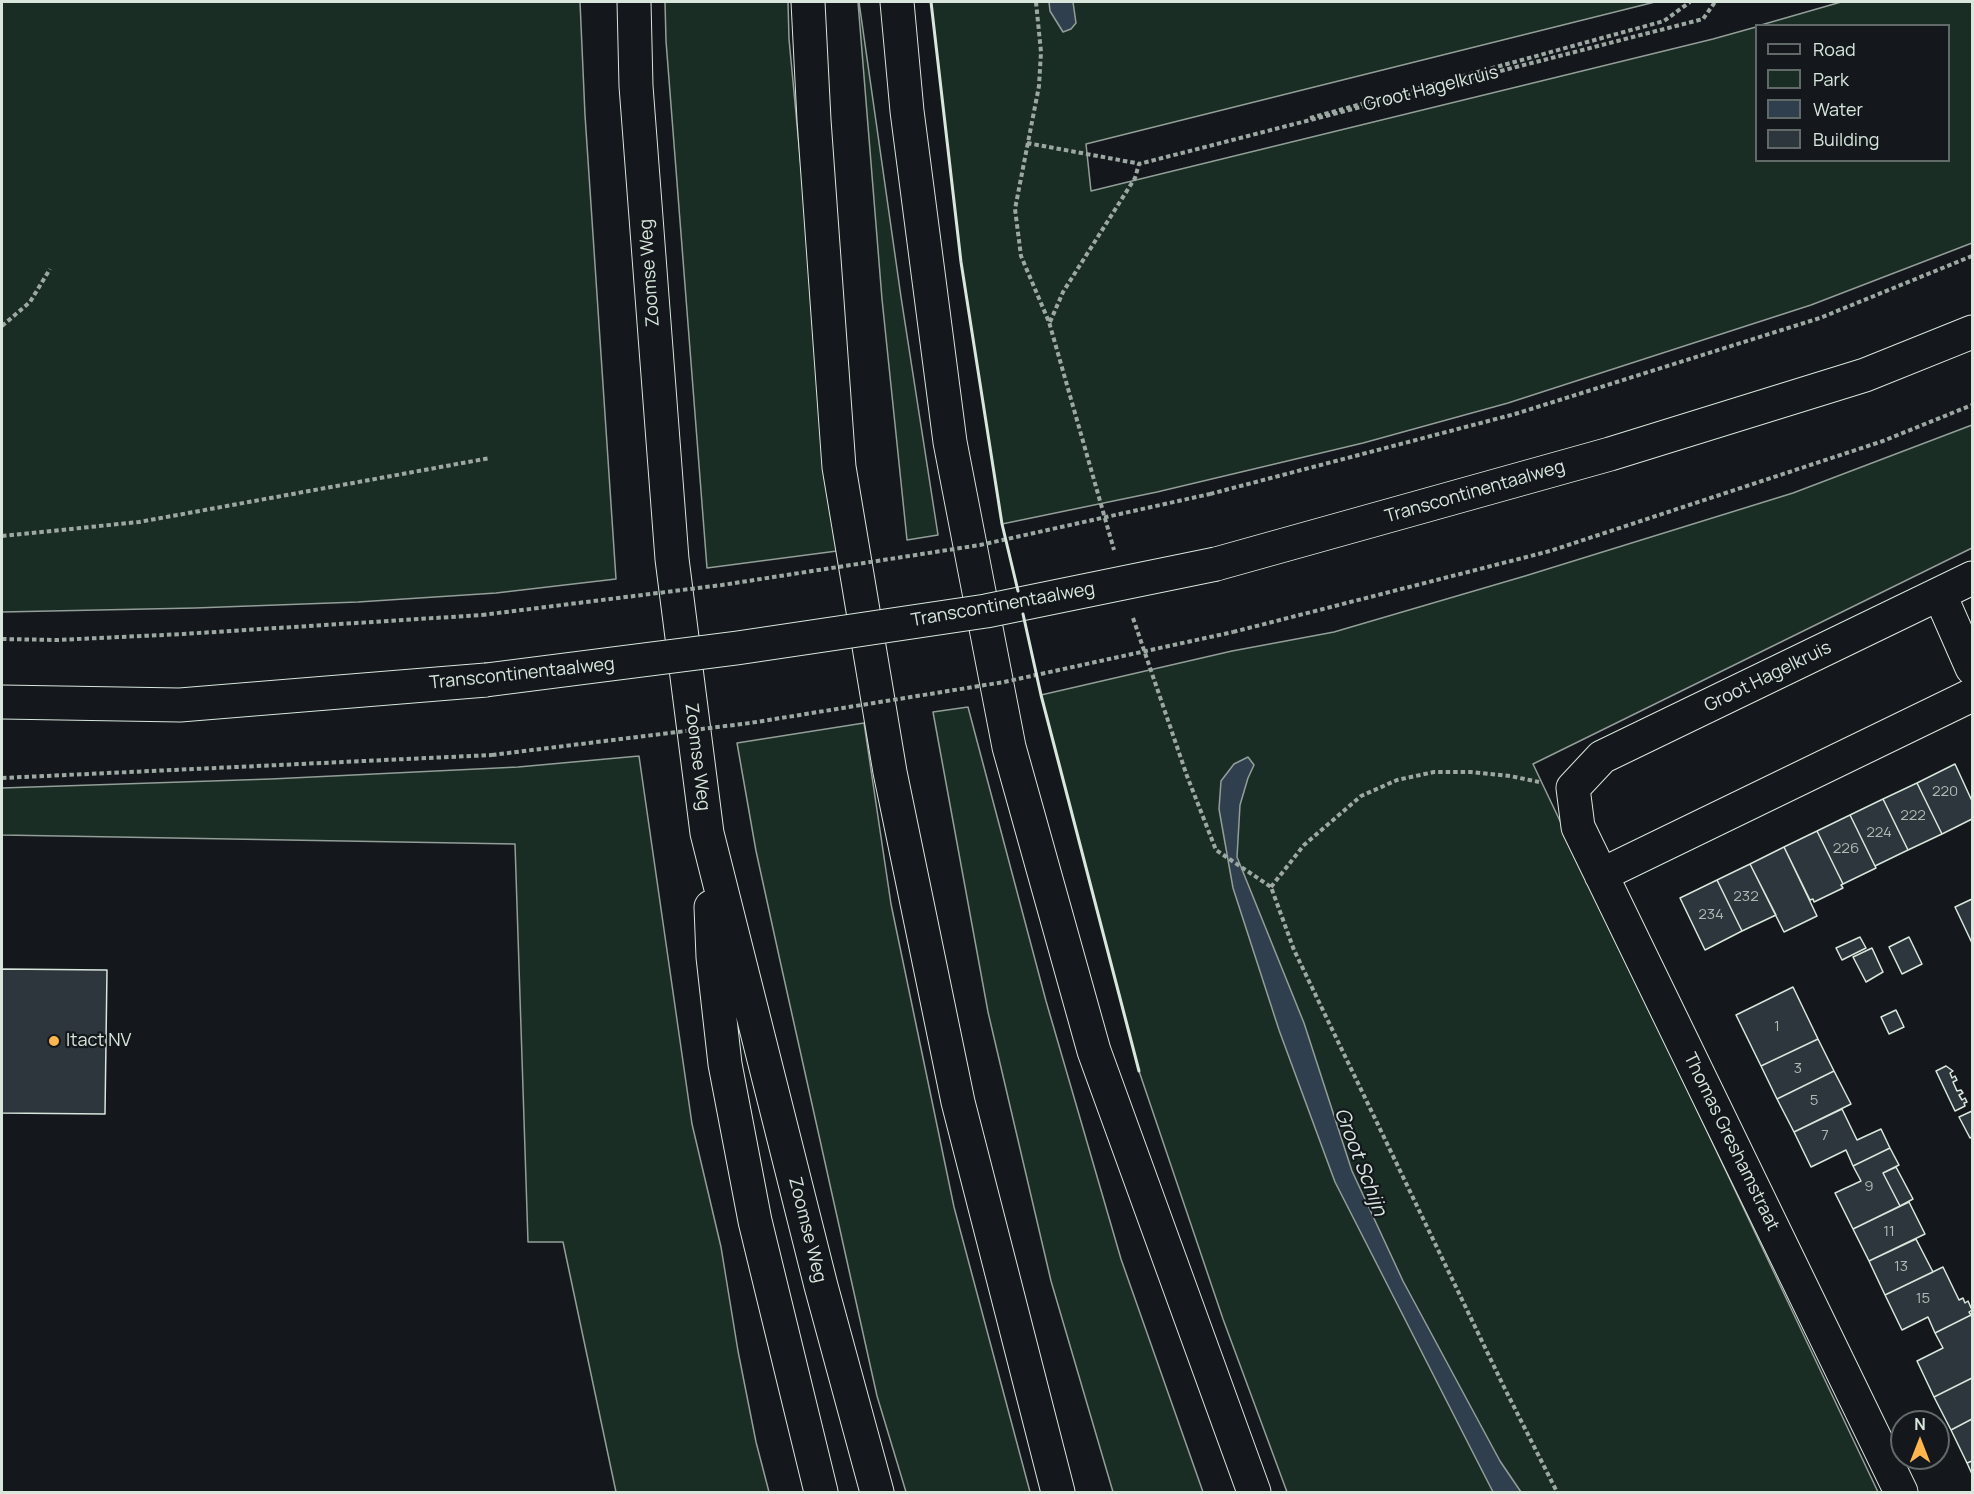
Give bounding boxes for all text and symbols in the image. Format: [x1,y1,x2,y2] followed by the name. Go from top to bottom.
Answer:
[1755,24,1950,162] legend
[1813,37,1856,61] text: Road
[1361,62,1501,116] street label: Groot Hagelkruis
[1813,67,1849,91] text: Park
[1813,97,1863,121] text: Water
[1813,127,1879,151] text: Building
[635,218,665,328] street label: Zoomse Weg
[1383,456,1567,528] street label: Transcontinentaalweg
[909,578,1097,632] street label: Transcontinentaalweg
[1701,637,1835,717] street label: Groot Hagelkruis
[428,654,616,694] street label: Transcontinentaalweg
[680,702,714,812] street label: Zoomse Weg
[1932,783,1958,801] house number: 220
[1900,807,1926,825] house number: 222
[1866,824,1892,842] house number: 224
[1833,840,1859,858] house number: 226
[1733,888,1759,906] house number: 232
[1698,906,1724,924] house number: 234
[1774,1018,1780,1036] house number: 1
[66,1030,131,1052] place label: Itact NV
[47,1034,61,1048] marker: Itact NV
[1678,1049,1784,1235] street label: Thomas Greshamstraat
[1794,1060,1802,1078] house number: 3
[1810,1092,1818,1110] house number: 5
[1328,1105,1392,1219] water label: Groot Schijn
[1821,1127,1829,1145] house number: 7
[783,1175,831,1285] street label: Zoomse Weg
[1864,1178,1874,1196] house number: 9
[1883,1223,1895,1241] house number: 11
[1894,1258,1908,1276] house number: 13
[1916,1290,1930,1308] house number: 15
[1890,1410,1950,1470] north arrow
[1914,1413,1926,1435] text: N

